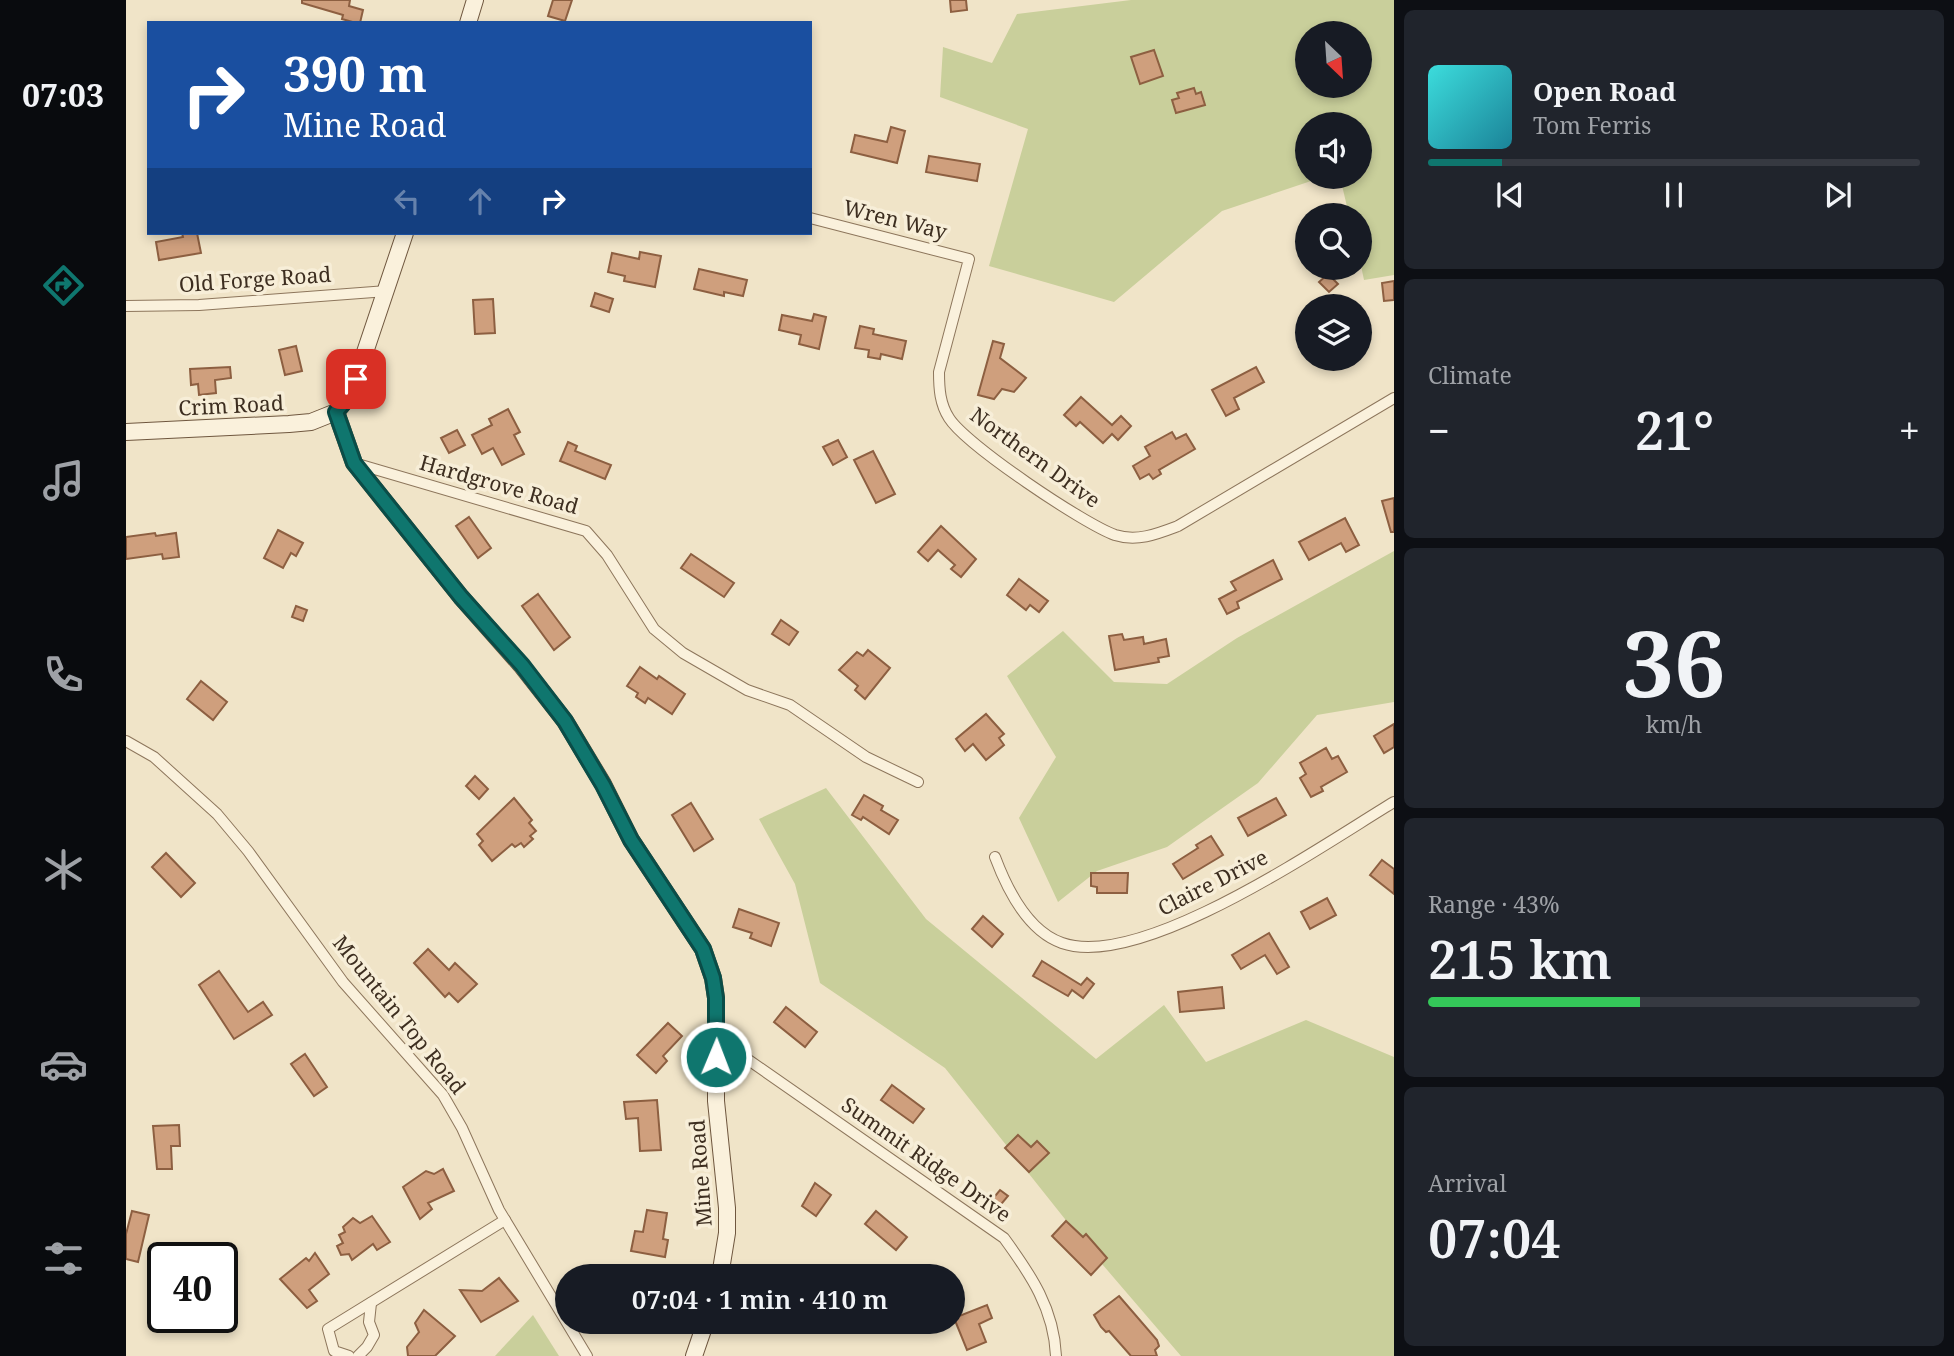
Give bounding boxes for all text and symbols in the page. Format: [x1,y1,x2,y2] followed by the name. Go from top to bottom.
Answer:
[1295,21,1372,98] north arrow
[1295,21,1372,371] map controls
[283,40,427,106] text: 390 m
[168,49,259,140] icon: right
[22,73,104,116] text: 07:03
[1533,73,1676,109] text: Open Road
[283,103,446,146] text: Mine Road
[1533,109,1651,141] text: Tom Ferris
[1295,112,1372,189] button: sound
[1491,176,1529,214] icon: previous
[1655,176,1693,214] icon: pause
[1819,176,1857,214] icon: next
[388,182,426,220] icon: left
[461,182,499,220] icon: ahead
[534,182,572,220] icon: right
[840,193,950,245] street label: Wren Way
[1295,203,1372,280] button: search
[178,260,332,298] street label: Old Forge Road
[39,261,88,310] icon: directions
[1295,294,1372,371] button: layers
[326,349,386,409] pin
[1428,359,1512,391] text: Climate
[337,360,375,398] icon: arrive
[178,388,284,422] street label: Crim Road
[1635,394,1714,465] text: 21°
[965,401,1106,514] street label: Northern Drive
[1428,404,1450,456] text: −
[1899,404,1920,456] text: +
[417,448,582,520] street label: Hardgrove Road
[39,456,88,505] icon: music
[1623,600,1725,724] text: 36
[39,650,88,699] icon: phone
[1646,708,1702,740] text: km/h
[1153,842,1272,922] street label: Claire Drive
[39,845,88,894] icon: climate
[1428,888,1560,920] text: Range · 43%
[1428,923,1612,994] text: 215 km
[327,929,473,1100] street label: Mountain Top Road
[679,1020,753,1094] position arrow
[39,1040,88,1089] icon: car
[836,1090,1017,1228] street label: Summit Ridge Drive
[682,1118,718,1228] street label: Mine Road
[1428,1167,1507,1199] text: Arrival
[1428,1202,1561,1273] text: 07:04
[39,1234,88,1283] icon: filters
[147,1242,238,1333] speed limit sign: 40
[632,1281,888,1317] text: 07:04 · 1 min · 410 m

